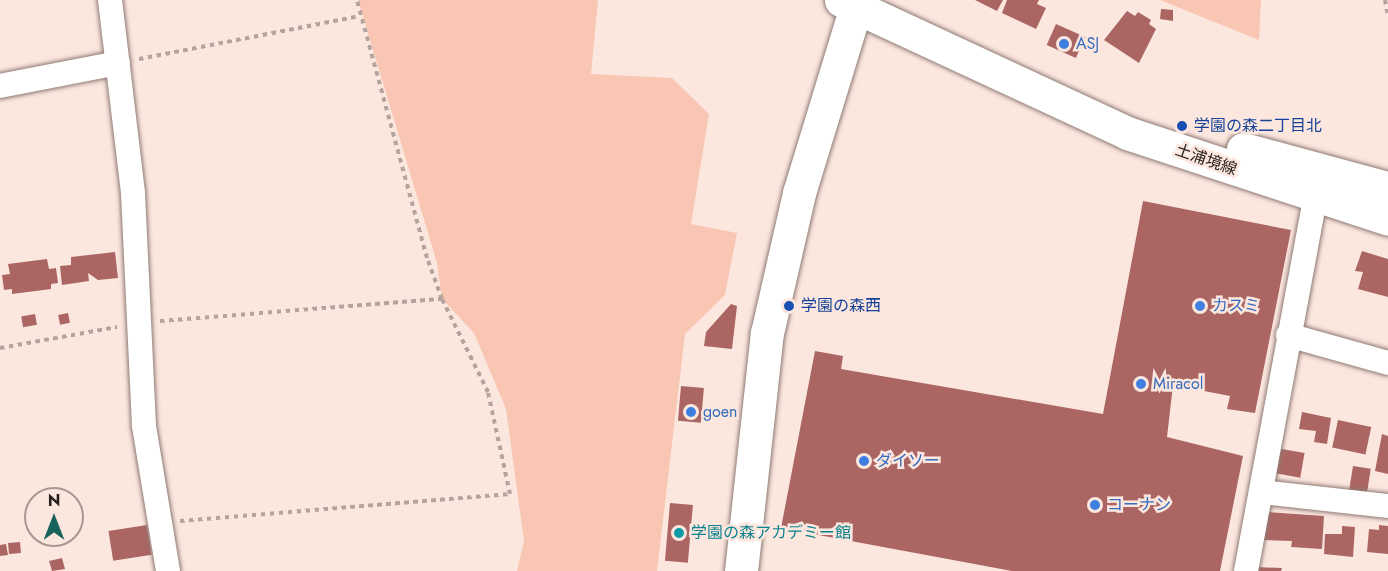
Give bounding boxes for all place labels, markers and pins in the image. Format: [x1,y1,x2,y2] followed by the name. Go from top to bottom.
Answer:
[1076,34,1099,54] place label: ASJ
[1057,37,1071,51] marker: ASJ
[1194,116,1322,136] place label: 学園の森二丁目北
[1175,119,1189,133] marker: 学園の森二丁目北
[801,296,881,316] place label: 学園の森西
[1212,296,1260,316] place label: カスミ
[782,299,796,313] marker: 学園の森西
[1193,299,1207,313] marker: カスミ
[1153,374,1203,394] place label: Miracol
[1134,377,1148,391] marker: Miracol
[703,402,737,422] place label: goen
[684,405,698,419] marker: goen
[876,451,940,471] place label: ダイソー
[857,454,871,468] marker: ダイソー
[1107,495,1171,515] place label: コーナン
[1088,498,1102,512] marker: コーナン
[691,523,851,543] place label: 学園の森アカデミー館
[672,526,686,540] marker: 学園の森アカデミー館

